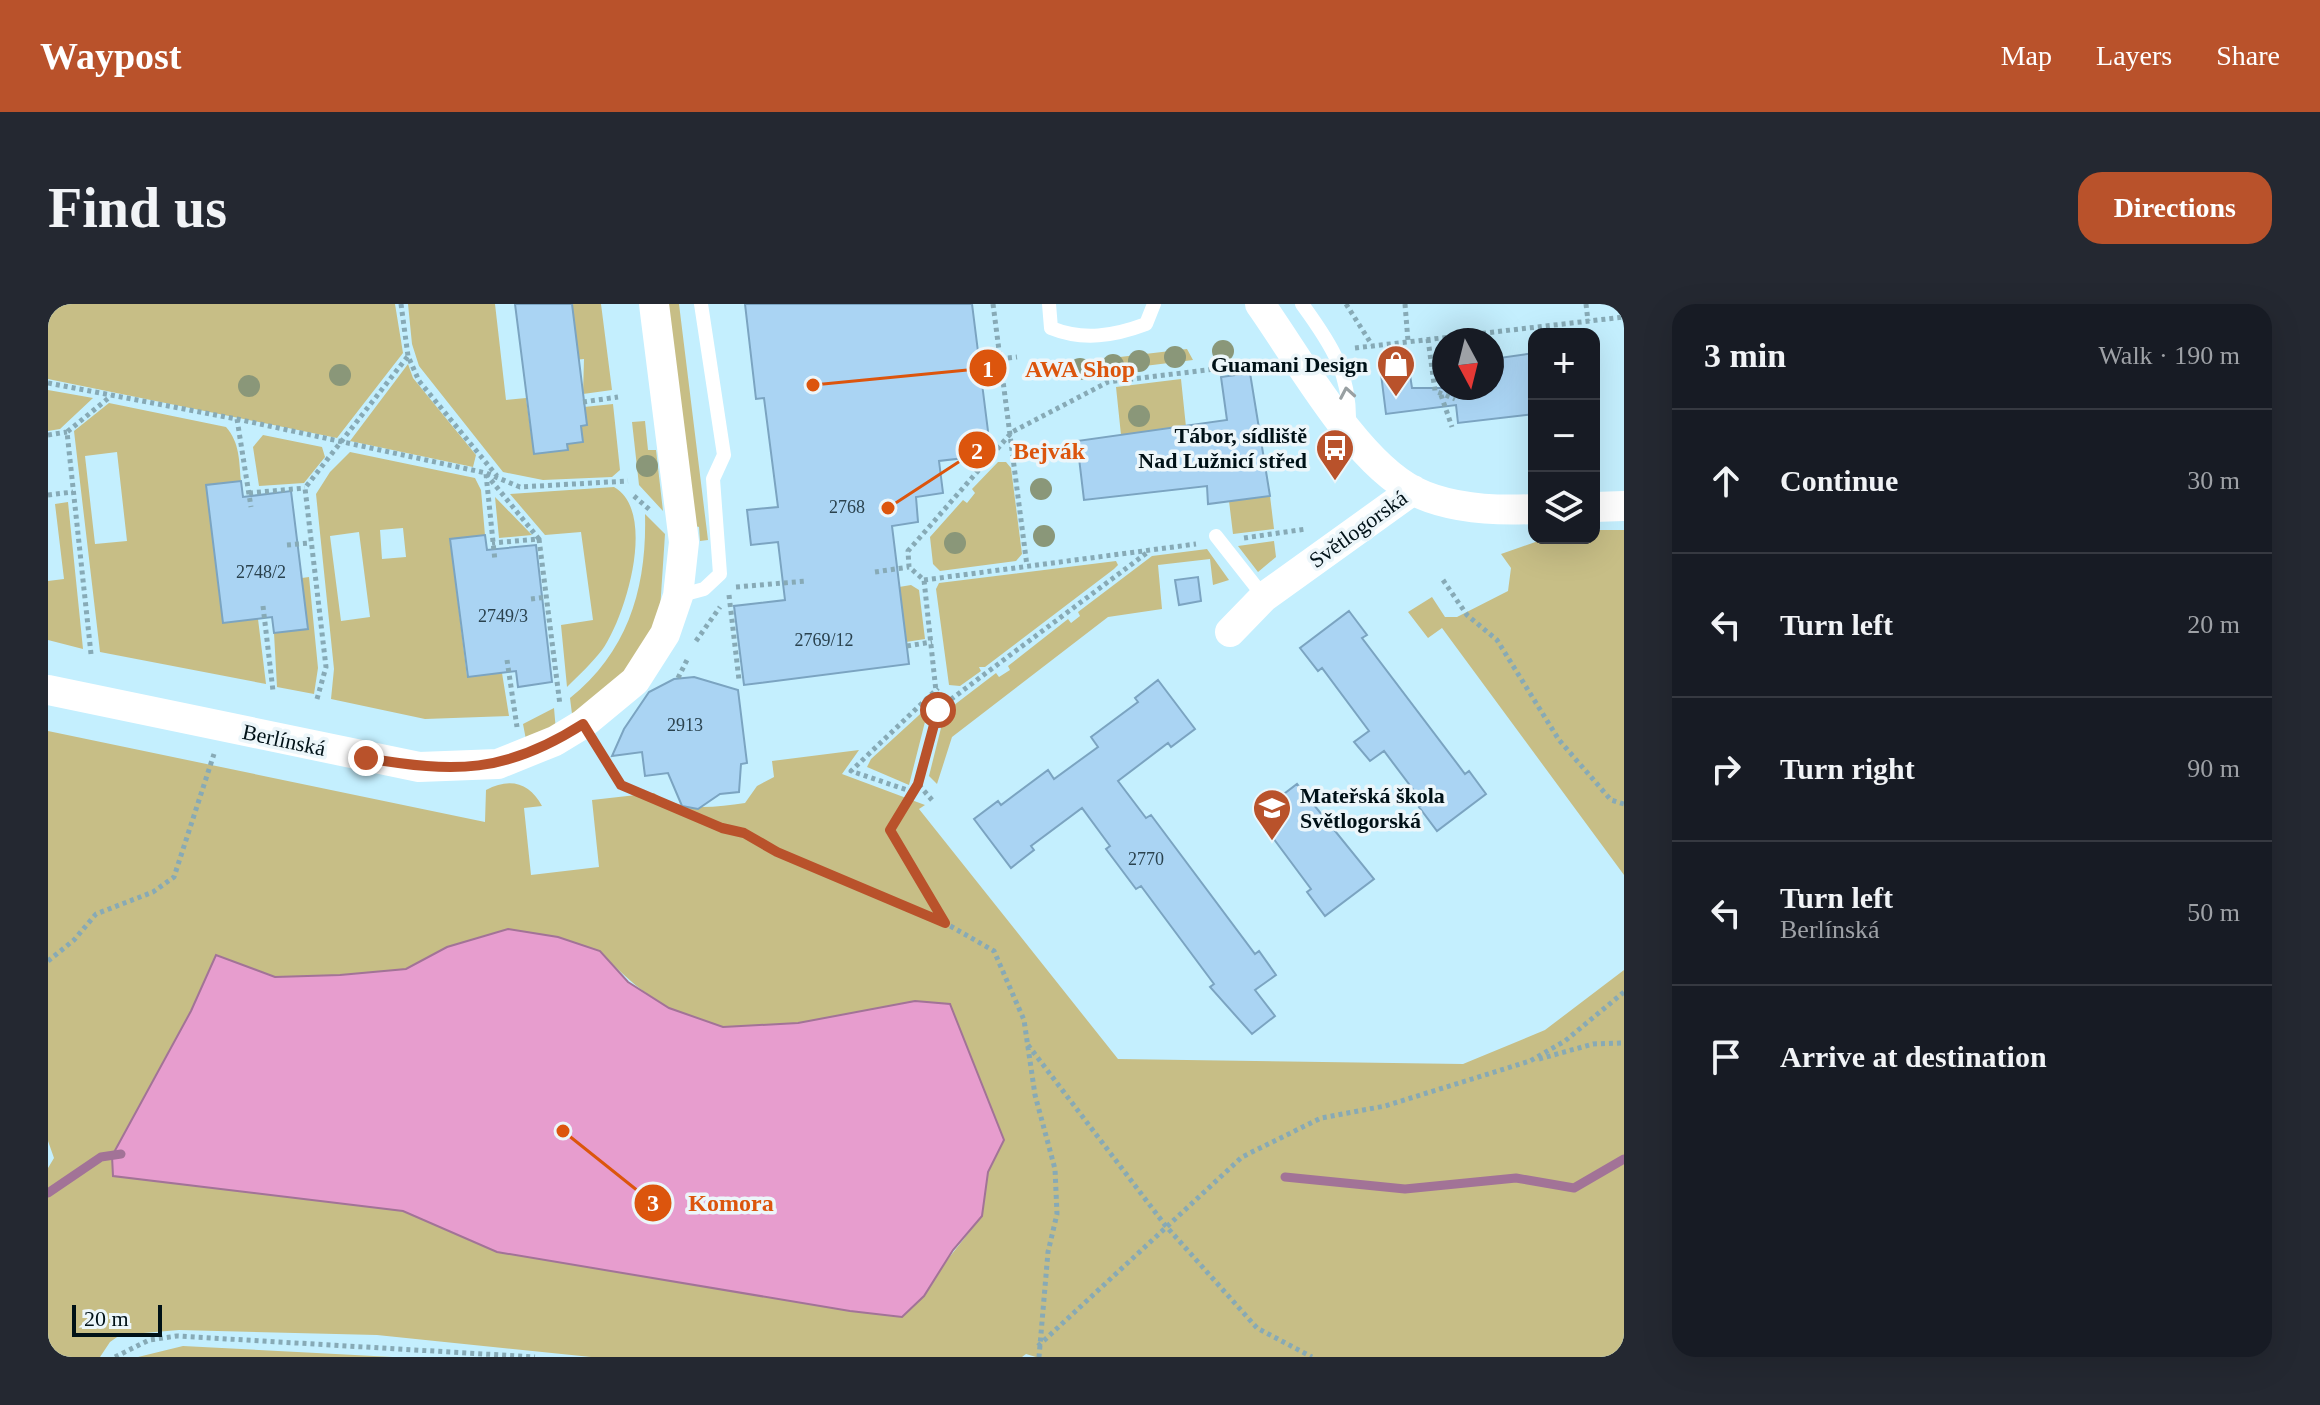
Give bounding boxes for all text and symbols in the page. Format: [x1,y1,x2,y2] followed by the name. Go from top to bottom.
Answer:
[40,35,181,77] text: Waypost
[2001,40,2052,71] text: Map
[2096,40,2172,71] text: Layers
[2216,40,2280,71] text: Share
[2078,172,2272,244] button: Directions
[48,177,227,239] text: Find us
[1432,328,1504,400] north arrow
[1528,328,1600,544] map controls
[1528,328,1600,400] button: +
[1704,337,1786,374] text: 3 min
[2098,341,2240,370] text: Walk · 190 m
[1375,343,1417,398] shop icon: Guamani Design
[968,344,1151,392] callout: AWA Shop
[1211,352,1368,377] place label: Guamani Design
[982,356,994,382] text: 1
[1025,356,1135,382] text: AWA Shop
[1339,386,1356,400] one-way arrow
[1528,400,1600,472] button: −
[1138,423,1307,473] place label: Tábor, sídliště Nad Lužnicí střed
[957,426,1101,474] callout: Bejvák
[1314,427,1356,482] bus stop icon: Tábor, sídliště Nad Lužnicí střed
[971,438,983,464] text: 2
[1013,438,1086,464] text: Bejvák
[1704,459,1748,503] icon: ahead
[1780,464,1898,497] text: Continue
[2187,466,2240,495] text: 30 m
[1528,472,1600,544] button: layers
[1304,485,1412,573] street label: Světlogorská
[829,497,865,517] house number: 2768
[236,562,286,582] house number: 2748/2
[1704,603,1748,647] icon: left
[478,606,528,626] house number: 2749/3
[1780,608,1893,641] text: Turn left
[2187,610,2240,639] text: 20 m
[794,630,854,650] house number: 2769/12
[920,692,956,728] route start
[667,715,703,735] house number: 2913
[240,719,328,761] street label: Berlínská
[348,740,384,776] route end
[1704,747,1748,791] icon: right
[1780,752,1915,785] text: Turn right
[2187,754,2240,783] text: 90 m
[1300,783,1445,833] place label: Mateřská škola Světlogorská
[1251,787,1293,842] school or university icon: Mateřská škola Světlogorská
[1128,849,1164,869] house number: 2770
[1780,881,1893,914] text: Turn left
[1704,891,1748,935] icon: left
[2187,898,2240,927] text: 50 m
[1780,915,1880,944] text: Berlínská
[1704,1035,1748,1079] icon: arrive
[1780,1040,2047,1073] text: Arrive at destination
[633,1179,790,1227] callout: Komora
[647,1190,659,1216] text: 3
[688,1190,774,1216] text: Komora
[72,1301,162,1337] scale bar
[84,1306,129,1331] text: 20 m

